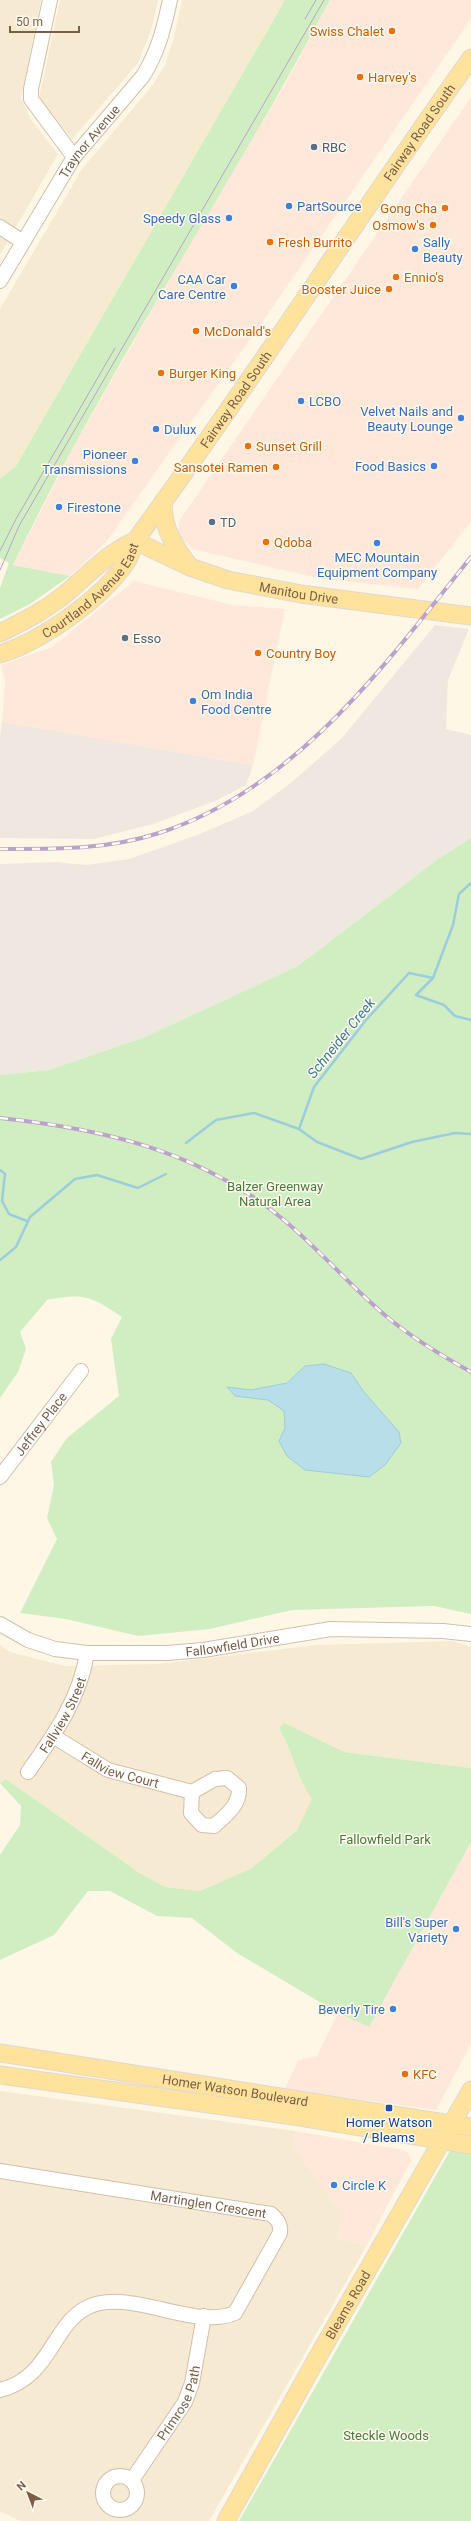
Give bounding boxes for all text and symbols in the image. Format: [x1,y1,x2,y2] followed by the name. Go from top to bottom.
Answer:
[10,8,79,34] scale bar
[16,15,43,29] text: 50 m
[310,24,384,39] place label: Swiss Chalet
[387,26,397,36] marker: Swiss Chalet
[368,70,417,85] place label: Harvey's
[355,72,365,82] marker: Harvey's
[381,81,458,184] street label: Fairway Road South
[56,102,123,181] street label: Traynor Avenue
[322,140,347,155] place label: RBC
[309,142,319,152] marker: RBC
[297,199,362,214] place label: PartSource
[284,201,294,211] marker: PartSource
[380,201,437,216] place label: Gong Cha
[440,203,450,213] marker: Gong Cha
[143,211,221,226] place label: Speedy Glass
[224,213,234,223] marker: Speedy Glass
[372,218,425,233] place label: Osmow's
[428,220,438,230] marker: Osmow's
[278,235,352,250] place label: Fresh Burrito
[423,235,463,265] place label: Sally Beauty
[265,237,275,247] marker: Fresh Burrito
[410,244,420,254] marker: Sally Beauty
[404,270,444,285] place label: Ennio's
[158,272,227,302] place label: CAA Car Care Centre
[391,272,401,282] marker: Ennio's
[229,281,239,291] marker: CAA Car Care Centre
[301,282,381,297] place label: Booster Juice
[384,284,394,294] marker: Booster Juice
[204,324,272,339] place label: McDonald's
[191,326,201,336] marker: McDonald's
[197,348,275,451] street label: Fairway Road South
[169,366,236,381] place label: Burger King
[156,368,166,378] marker: Burger King
[309,394,341,409] place label: LCBO
[296,396,306,406] marker: LCBO
[360,404,453,434] place label: Velvet Nails and Beauty Lounge
[456,413,466,423] marker: Velvet Nails and Beauty Lounge
[164,422,197,437] place label: Dulux
[151,424,161,434] marker: Dulux
[256,439,322,454] place label: Sunset Grill
[243,441,253,451] marker: Sunset Grill
[42,447,128,477] place label: Pioneer Transmissions
[130,456,140,466] marker: Pioneer Transmissions
[355,459,426,474] place label: Food Basics
[174,460,268,475] place label: Sansotei Ramen
[429,461,439,471] marker: Food Basics
[271,462,281,472] marker: Sansotei Ramen
[67,500,121,515] place label: Firestone
[54,502,64,512] marker: Firestone
[220,515,236,530] place label: TD
[207,517,217,527] marker: TD
[274,535,312,550] place label: Qdoba
[261,537,271,547] marker: Qdoba
[372,538,382,548] marker: MEC Mountain Equipment Company
[39,541,141,641] street label: Courtland Avenue East
[317,550,437,580] place label: MEC Mountain Equipment Company
[258,579,339,607] street label: Manitou Drive
[133,631,161,646] place label: Esso
[120,633,130,643] marker: Esso
[266,646,336,661] place label: Country Boy
[253,648,263,658] marker: Country Boy
[201,687,272,717] place label: Om India Food Centre
[188,696,198,706] marker: Om India Food Centre
[304,994,379,1081] water label: Schneider Creek
[227,1179,323,1209] park label: Balzer Greenway Natural Area
[12,1389,70,1459] street label: Jeffrey Place
[185,1631,281,1659] street label: Fallowfield Drive
[36,1675,89,1756] street label: Fallview Street
[79,1748,160,1791] street label: Fallview Court
[339,1832,431,1847] park label: Fallowfield Park
[385,1915,449,1945] place label: Bill's Super Variety
[451,1924,461,1934] marker: Bill's Super Variety
[318,2002,385,2017] place label: Beverly Tire
[388,2004,398,2014] marker: Beverly Tire
[413,2067,437,2082] place label: KFC
[400,2069,410,2079] marker: KFC
[161,2072,309,2109] street label: Homer Watson Boulevard
[384,2103,394,2113] marker: Homer Watson / Bleams
[346,2115,432,2145] place label: Homer Watson / Bleams
[342,2178,387,2193] place label: Circle K
[329,2180,339,2190] marker: Circle K
[149,2188,267,2221] street label: Martinglen Crescent
[323,2268,374,2342] street label: Bleams Road
[154,2364,203,2443] street label: Primrose Path
[343,2428,429,2443] park label: Steckle Woods
[8,2473,48,2513] north arrow
[14,2478,29,2493] text: N

